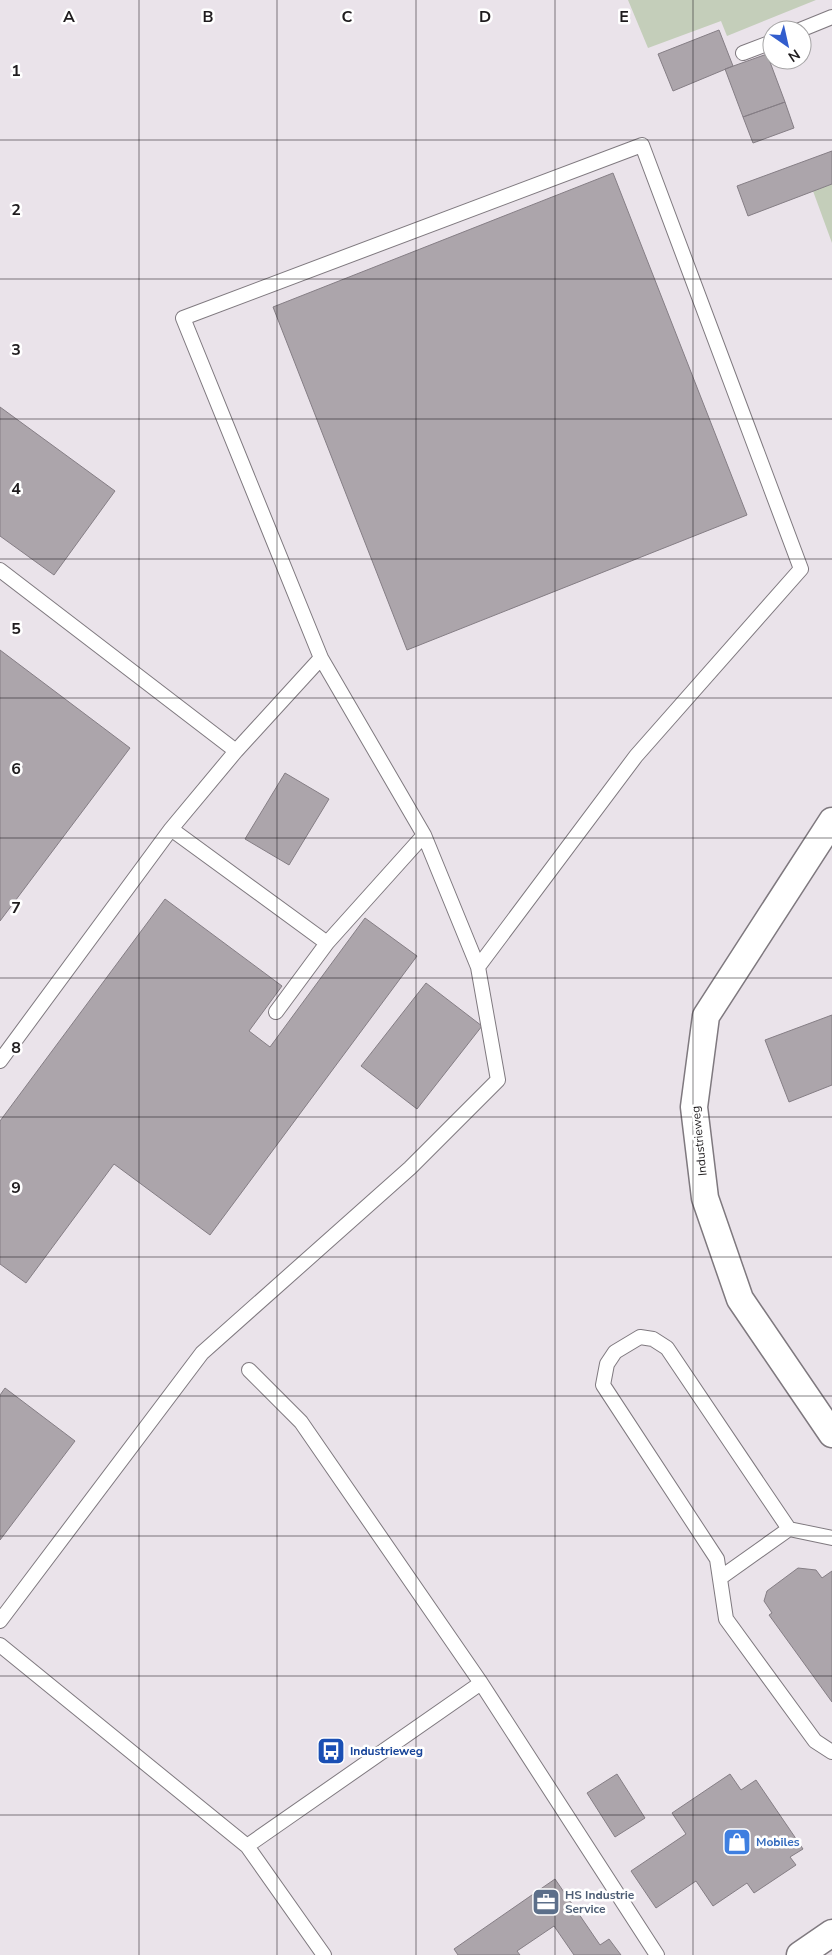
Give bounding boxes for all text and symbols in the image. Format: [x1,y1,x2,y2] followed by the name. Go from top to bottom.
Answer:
[63,6,75,28] text: A
[202,6,214,28] text: B
[342,6,353,28] text: C
[479,6,491,28] text: D
[619,6,629,28] text: E
[762,20,812,70] north arrow
[784,45,804,66] text: N
[11,60,21,82] text: 1
[11,199,21,221] text: 2
[11,339,21,361] text: 3
[11,478,21,500] text: 4
[11,618,21,640] text: 5
[11,758,21,780] text: 6
[11,897,21,919] text: 7
[11,1037,21,1059] text: 8
[687,1105,711,1177] street label: Industrieweg
[11,1177,21,1199] text: 9
[316,1736,346,1766] bus stop icon: Industrieweg
[350,1743,423,1759] place label: Industrieweg
[722,1827,752,1857] shop icon: Mobiles
[756,1834,800,1850] place label: Mobiles
[531,1887,561,1917] office icon: HS Industrie Service
[565,1887,635,1917] place label: HS Industrie Service

